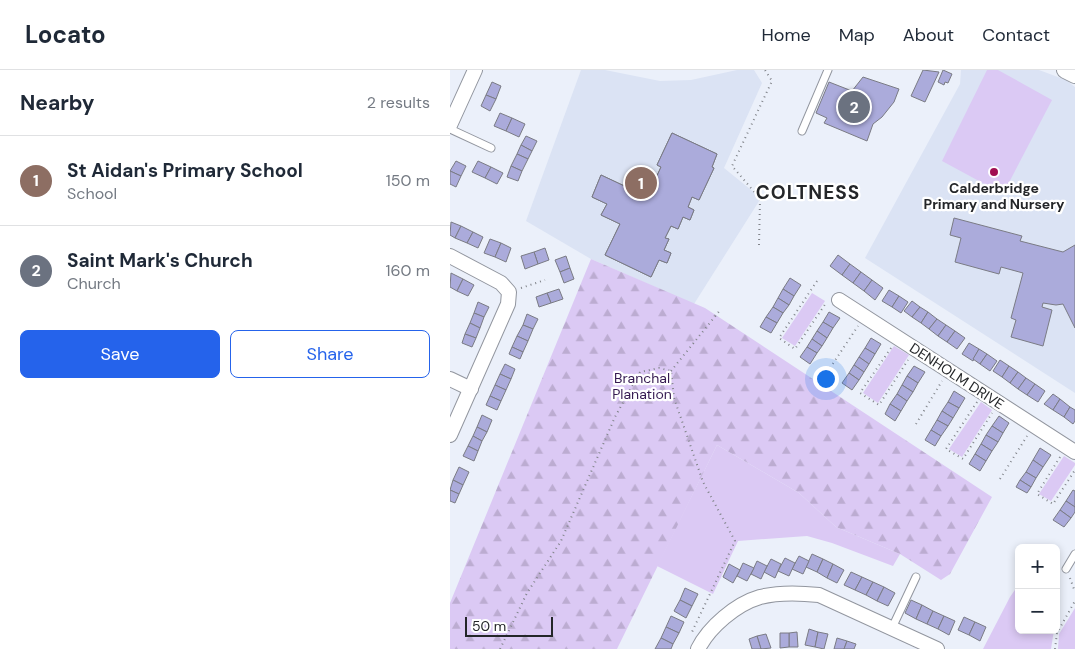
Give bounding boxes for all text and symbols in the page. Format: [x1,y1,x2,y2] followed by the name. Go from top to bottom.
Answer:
[25,19,106,50] text: Locato
[761,23,811,47] text: Home
[839,23,875,47] text: Map
[903,23,954,47] text: About
[982,23,1050,47] text: Contact
[838,88,870,126] pin: 2
[20,89,94,117] text: Nearby
[367,92,430,113] text: 2 results
[67,158,303,183] text: St Aidan's Primary School
[625,164,657,202] pin: 1
[988,166,1000,178] marker: Calderbridge Primary and Nursery
[33,170,39,191] text: 1
[386,170,430,191] text: 150 m
[924,179,1065,213] place label: Calderbridge Primary and Nursery
[756,180,860,205] district label: COLTNESS
[67,183,117,204] text: School
[67,248,253,273] text: Saint Mark's Church
[31,260,41,281] text: 2
[386,260,430,281] text: 160 m
[67,273,121,294] text: Church
[20,330,220,378] button: Save
[230,330,430,378] button: Share
[906,339,1008,413] street label: DENHOLM DRIVE
[813,366,839,392] your location
[612,369,672,403] park label: Branchal Planation
[1015,544,1060,634] map controls
[1015,544,1060,589] button: +
[1015,589,1060,634] button: −
[465,614,552,637] scale bar
[472,617,506,635] text: 50 m

